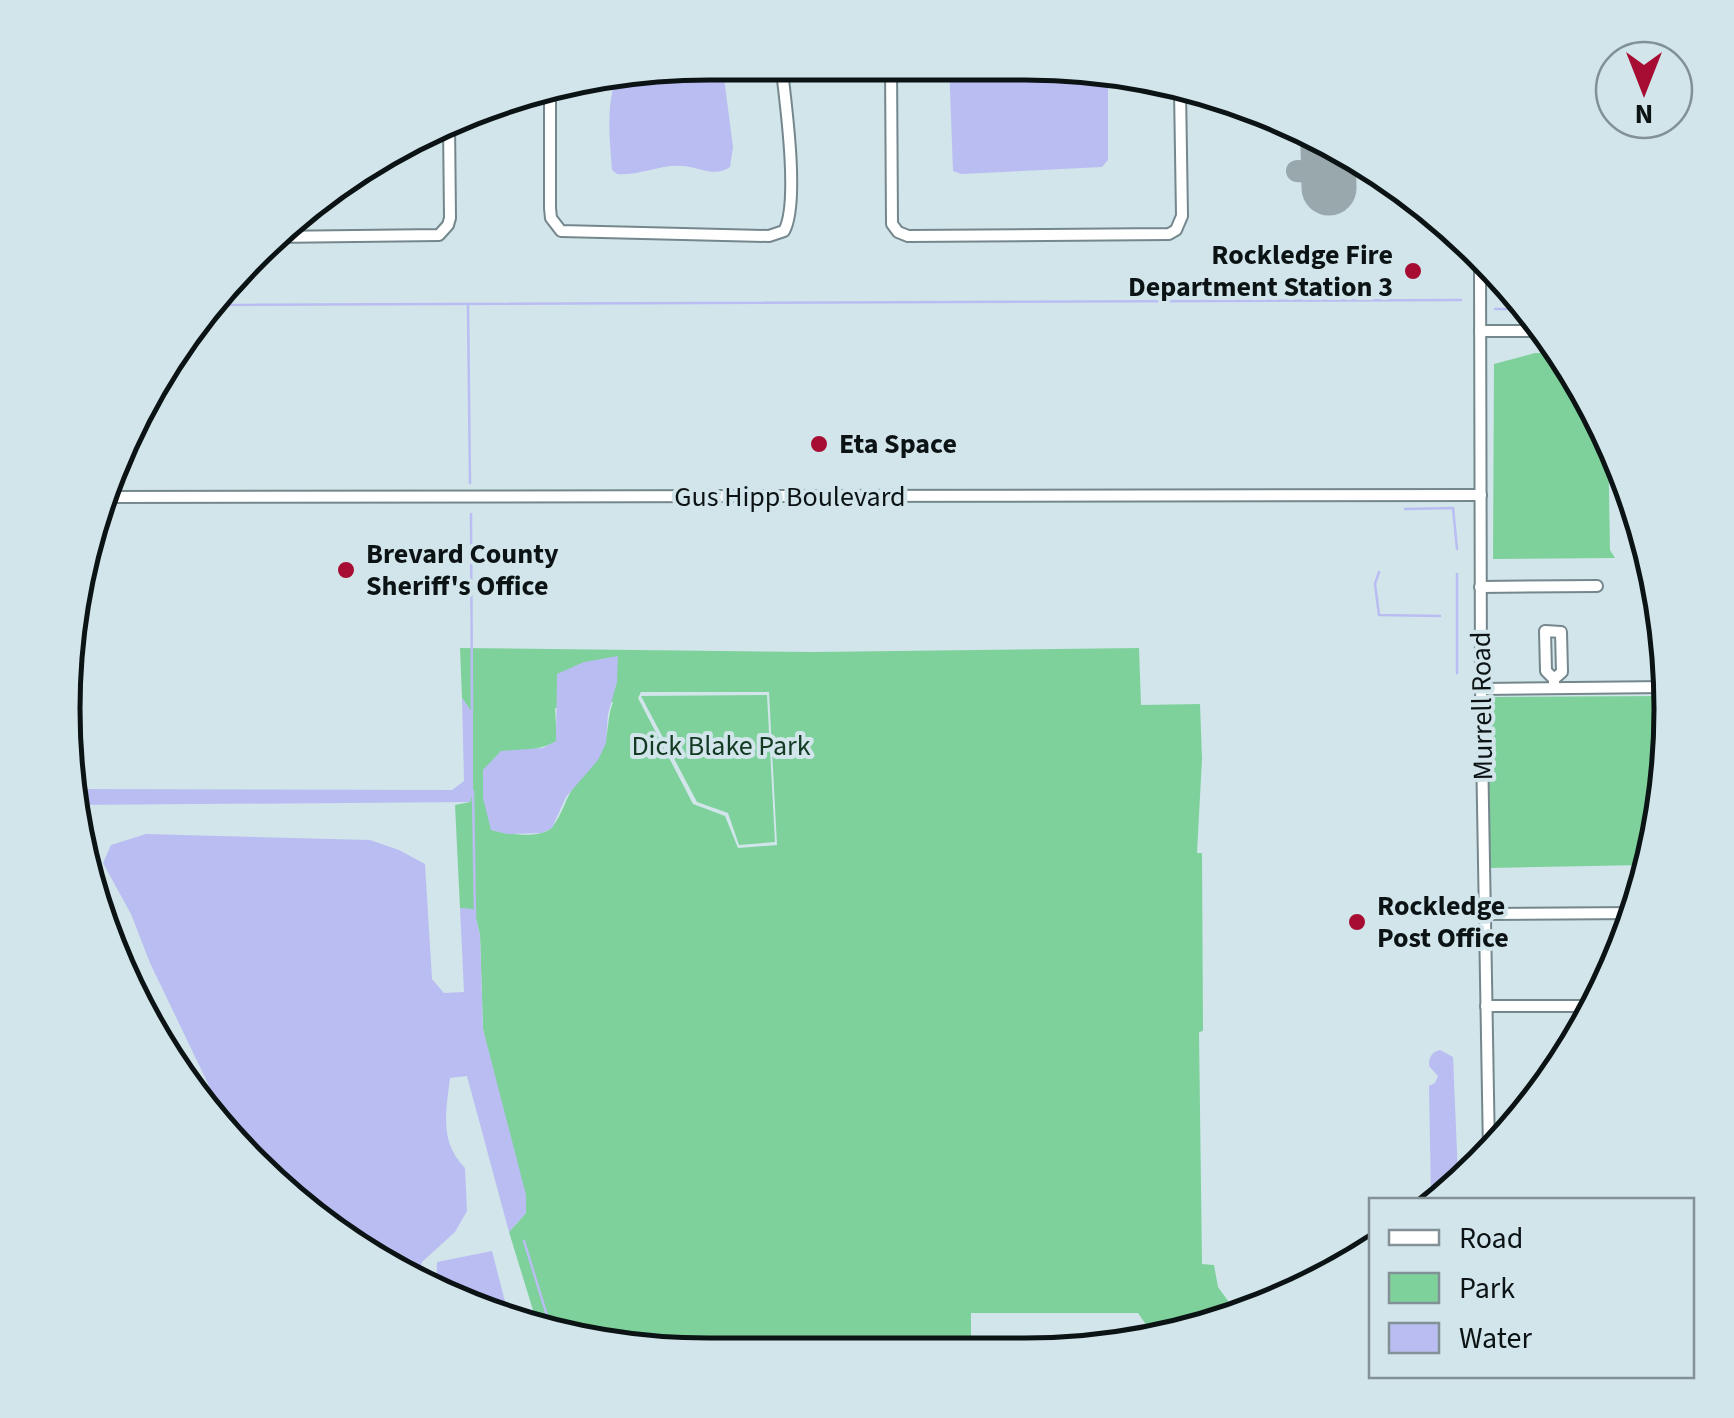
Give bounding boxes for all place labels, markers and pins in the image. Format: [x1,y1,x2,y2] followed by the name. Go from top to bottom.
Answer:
[1128,235,1393,307] place label: Rockledge Fire Department Station 3
[1402,260,1424,282] marker: Rockledge Fire Department Station 3
[839,424,957,464] place label: Eta Space
[808,433,830,455] marker: Eta Space
[366,534,559,606] place label: Brevard County Sheriff's Office
[335,559,357,581] marker: Brevard County Sheriff's Office
[1377,886,1509,958] place label: Rockledge Post Office
[1346,911,1368,933] marker: Rockledge Post Office

